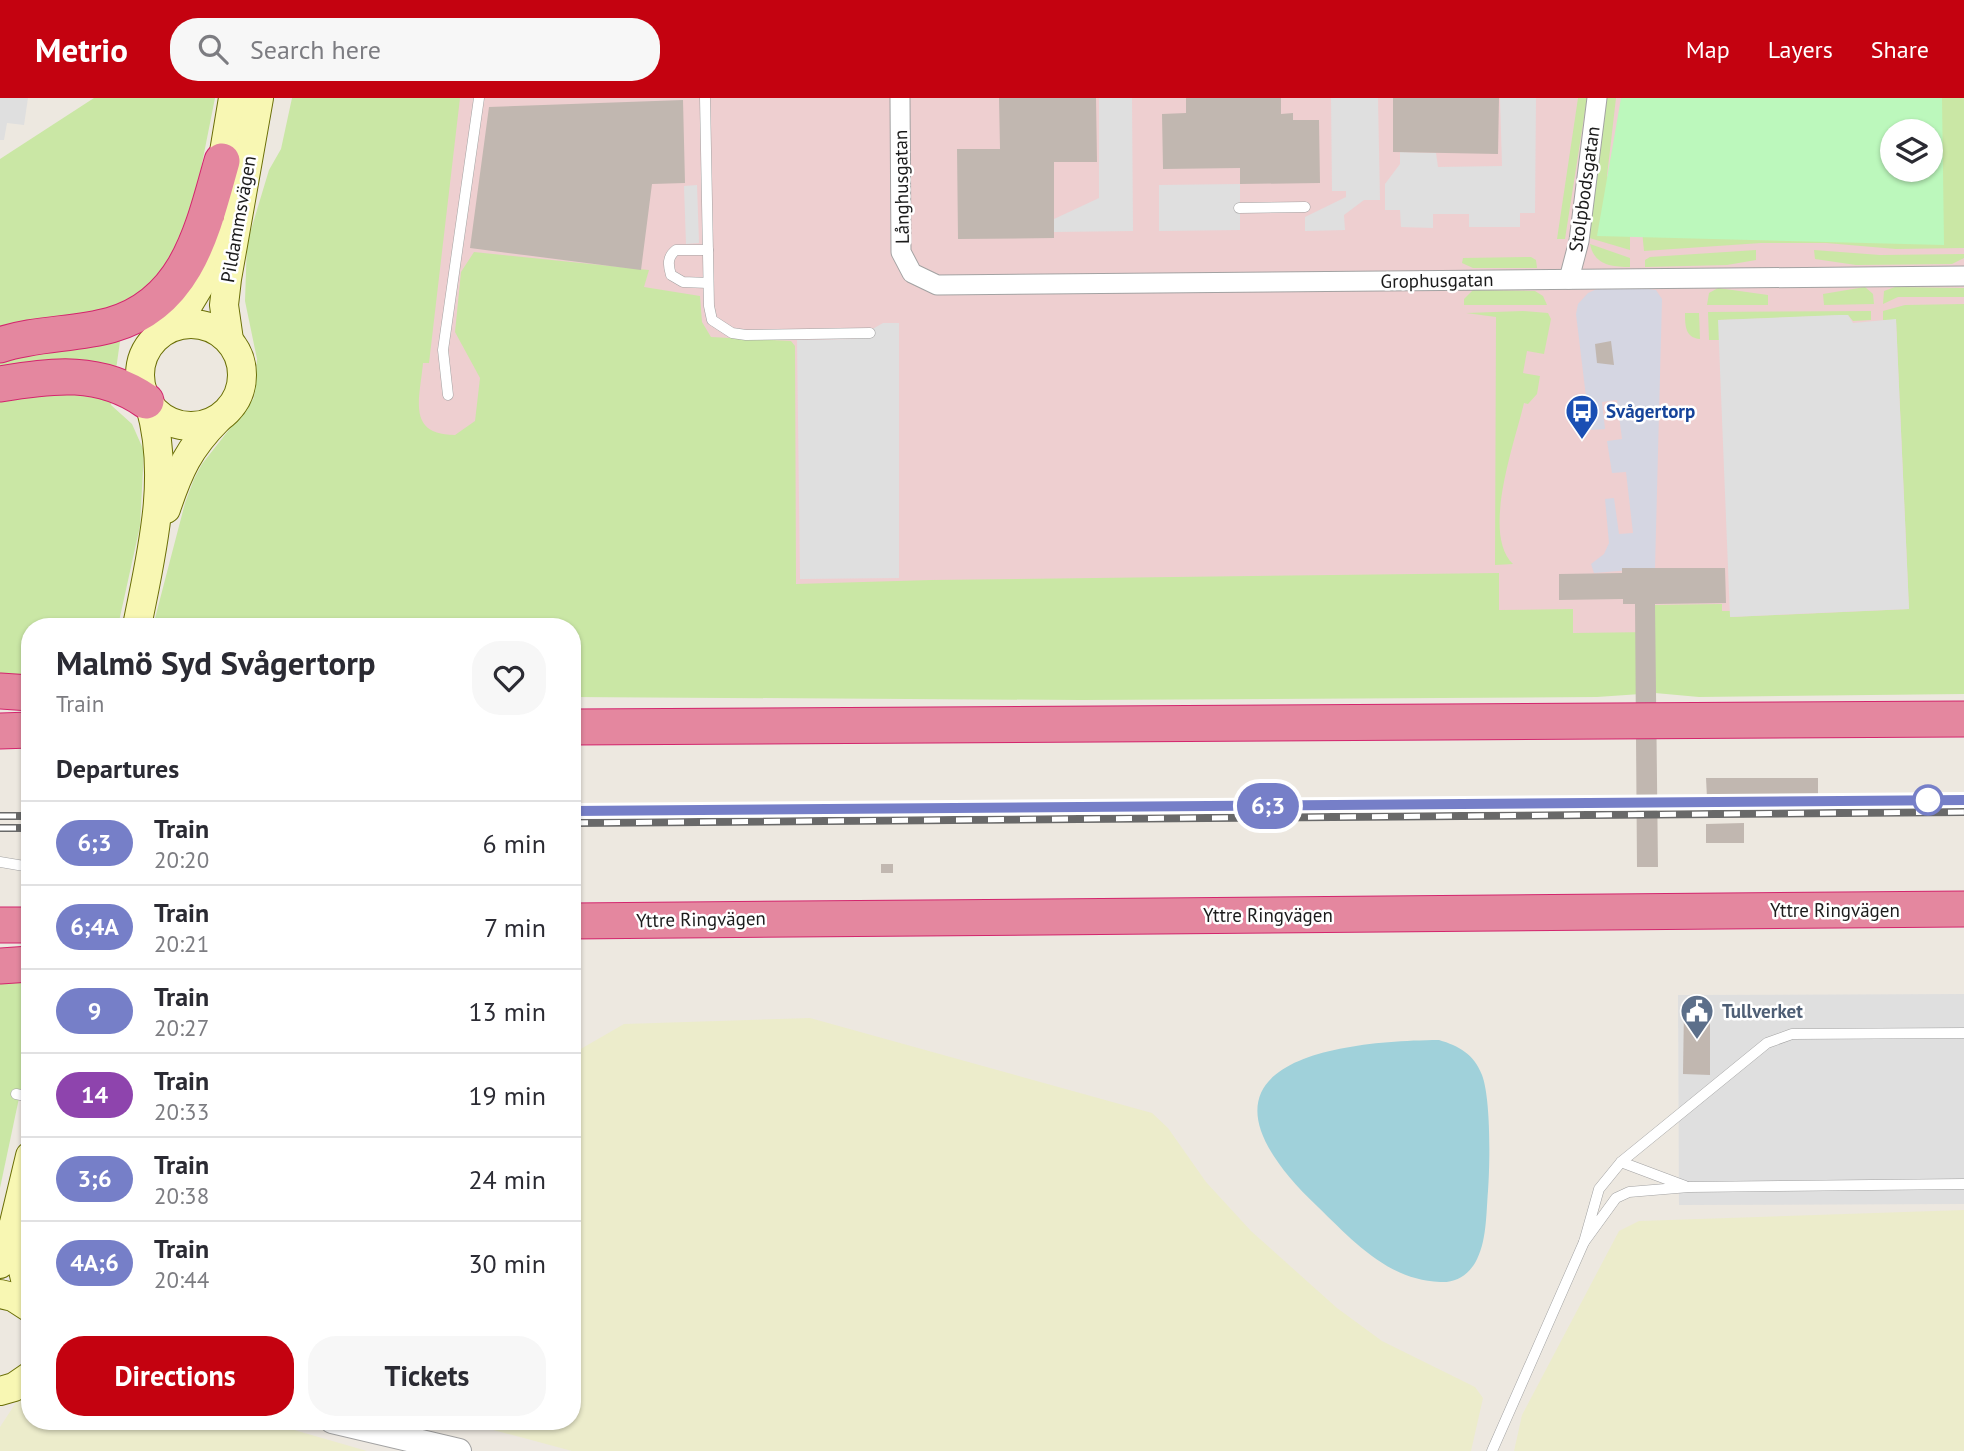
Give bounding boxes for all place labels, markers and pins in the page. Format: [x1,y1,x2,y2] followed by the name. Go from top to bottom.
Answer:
[1563,392,1601,441] bus stop icon: Svågertorp
[1606,399,1695,423] place label: Svågertorp
[1913,785,1943,815] unlabelled marker
[1678,992,1716,1041] public building icon: Tullverket
[1722,999,1803,1023] place label: Tullverket

